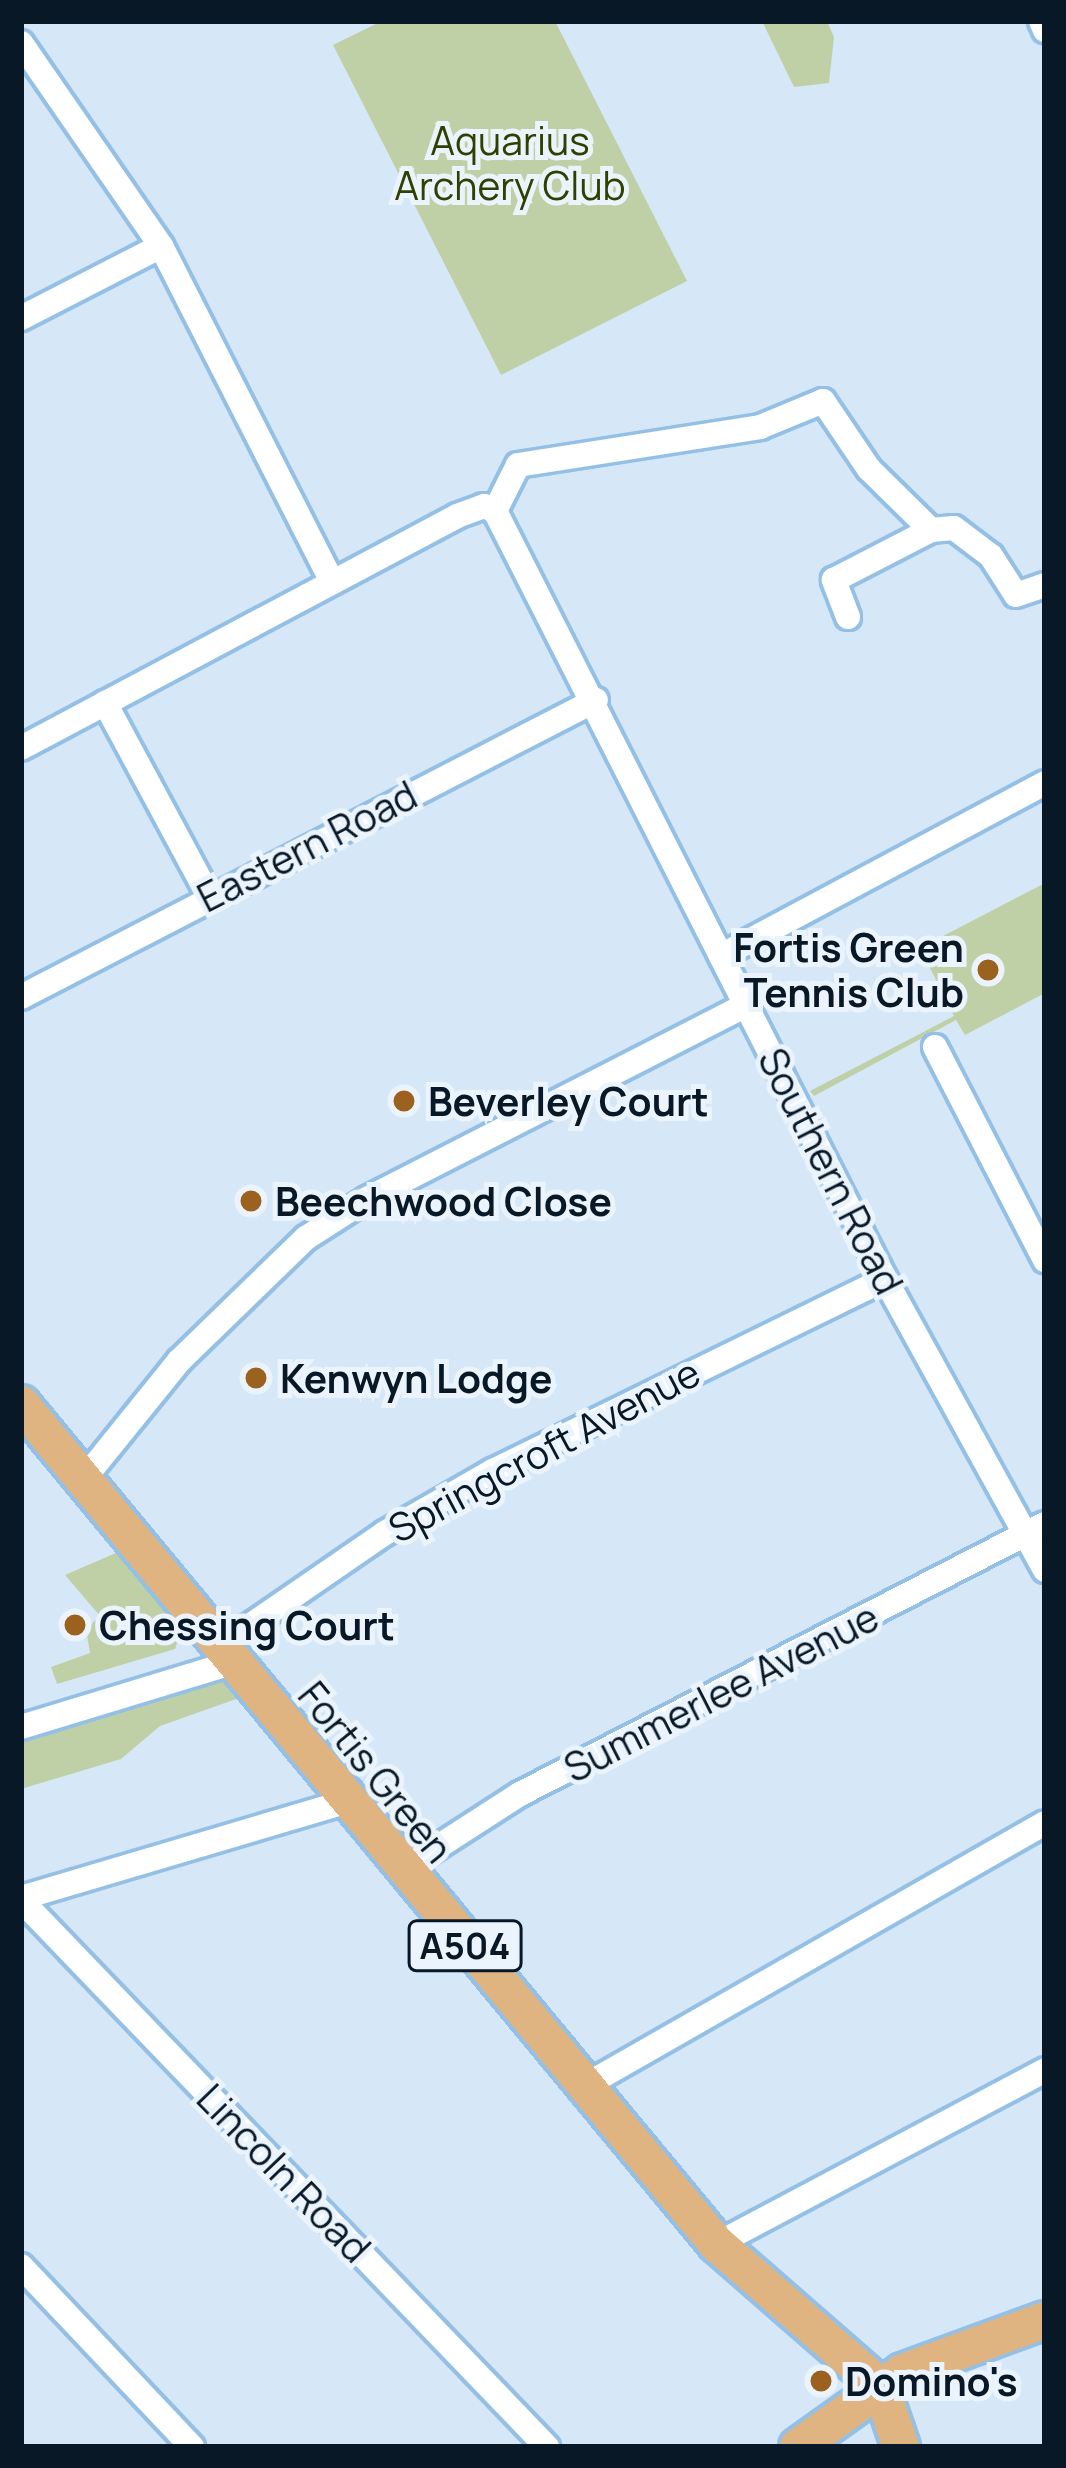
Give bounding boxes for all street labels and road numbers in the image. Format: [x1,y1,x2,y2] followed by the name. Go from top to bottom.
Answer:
[190,771,424,921] street label: Eastern Road
[749,1040,913,1302] street label: Southern Road
[380,1348,708,1552] street label: Springcroft Avenue
[556,1593,886,1791] street label: Summerlee Avenue
[289,1672,463,1872] street label: Fortis Green
[405,1916,525,1976] road number: A504
[188,2075,380,2271] street label: Lincoln Road

